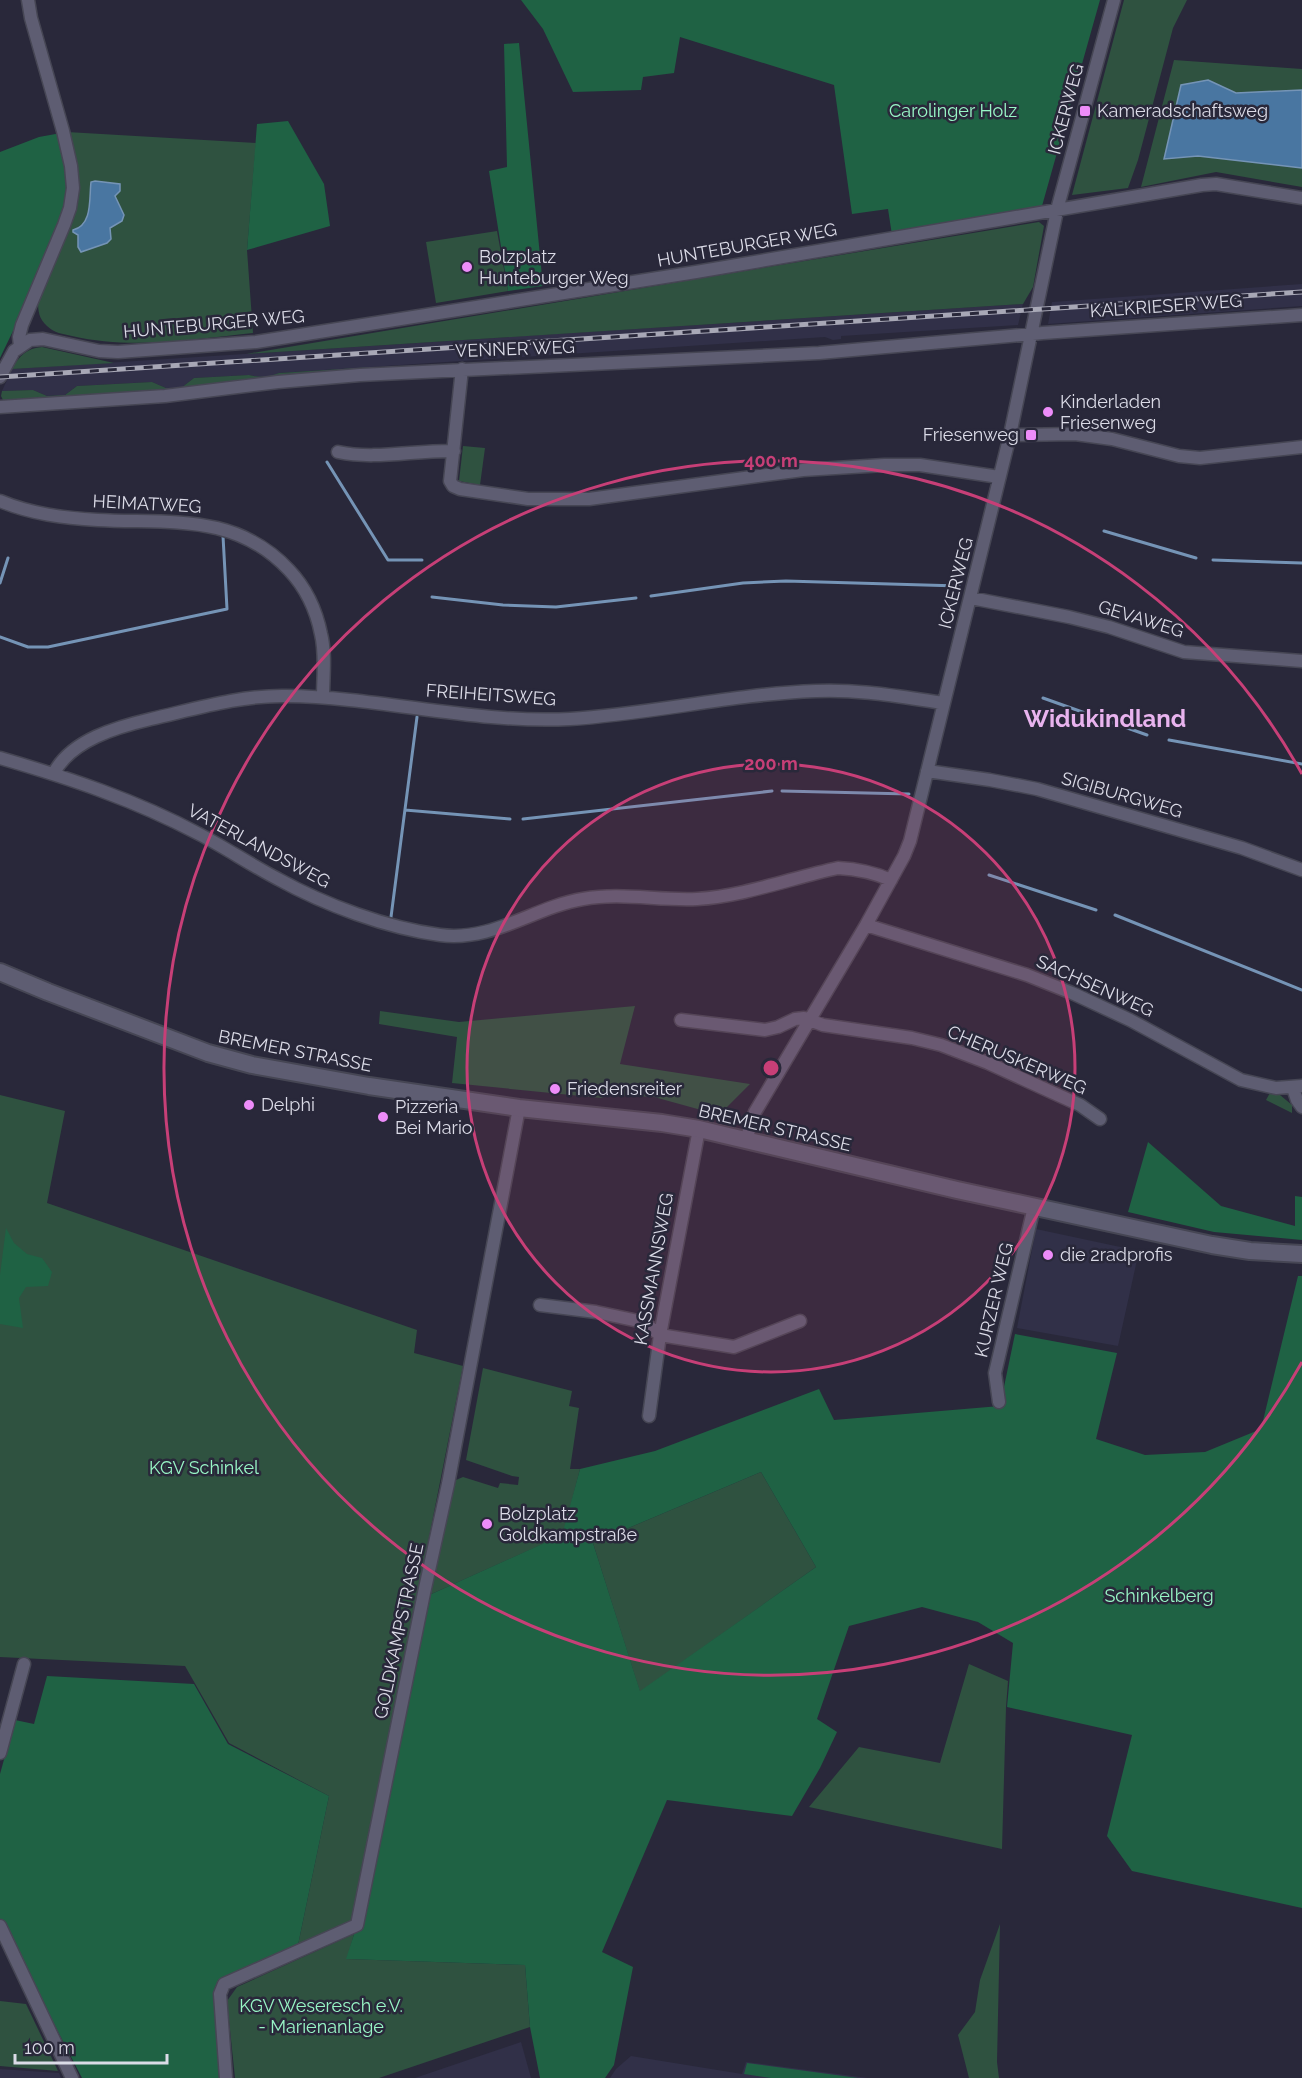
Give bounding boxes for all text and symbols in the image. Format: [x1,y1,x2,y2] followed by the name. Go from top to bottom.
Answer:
[1043,61,1088,157] street label: ICKERWEG
[889,100,1017,121] park label: Carolinger Holz
[1097,100,1268,121] place label: Kameradschaftsweg
[1078,104,1092,118] marker: Kameradschaftsweg
[655,218,838,271] street label: HUNTEBURGER WEG
[479,246,629,288] place label: Bolzplatz Hunteburger Weg
[460,260,474,274] marker: Bolzplatz Hunteburger Weg
[1089,290,1243,321] street label: KALKRIESER WEG
[122,305,306,342] street label: HUNTEBURGER WEG
[455,336,575,361] street label: VENNER WEG
[1060,391,1161,433] place label: Kinderladen Friesenweg
[1041,405,1055,419] marker: Kinderladen Friesenweg
[923,424,1019,445] place label: Friesenweg
[1024,428,1038,442] marker: Friesenweg
[744,450,798,471] text: 400 m
[92,490,202,517] street label: HEIMATWEG
[934,535,977,631] street label: ICKERWEG
[1096,596,1187,642] street label: GEVAWEG
[425,679,557,710] street label: FREIHEITSWEG
[1024,704,1186,733] district label: Widukindland
[744,753,798,774] text: 200 m
[1059,767,1185,822] street label: SIGIBURGWEG
[184,799,334,892] street label: VATERLANDSWEG
[1033,950,1157,1021] street label: SACHSENWEG
[944,1021,1090,1098] street label: CHERUSKERWEG
[216,1025,374,1076] street label: BREMER STRASSE
[761,1058,781,1078] centre of rings
[567,1078,683,1099] place label: Friedensreiter
[548,1082,562,1096] marker: Friedensreiter
[261,1094,315,1115] place label: Delphi
[395,1096,473,1138] place label: Pizzeria Bei Mario
[242,1098,256,1112] marker: Delphi
[697,1100,854,1155] street label: BREMER STRASSE
[376,1110,390,1124] marker: Pizzeria Bei Mario
[630,1191,677,1347] street label: KASSMANNSWEG
[970,1240,1017,1359] street label: KURZER WEG
[1060,1244,1173,1265] place label: die 2radprofis
[1041,1248,1055,1262] marker: die 2radprofis
[149,1457,259,1478] park label: KGV Schinkel
[499,1503,637,1545] place label: Bolzplatz Goldkampstraße
[480,1517,494,1531] marker: Bolzplatz Goldkampstraße
[370,1541,427,1721] street label: GOLDKAMPSTRASSE
[1104,1585,1214,1606] park label: Schinkelberg
[239,1995,403,2037] park label: KGV Weseresch e.V. - Marienanlage
[15,2027,166,2065] scale bar
[24,2037,75,2058] text: 100 m

